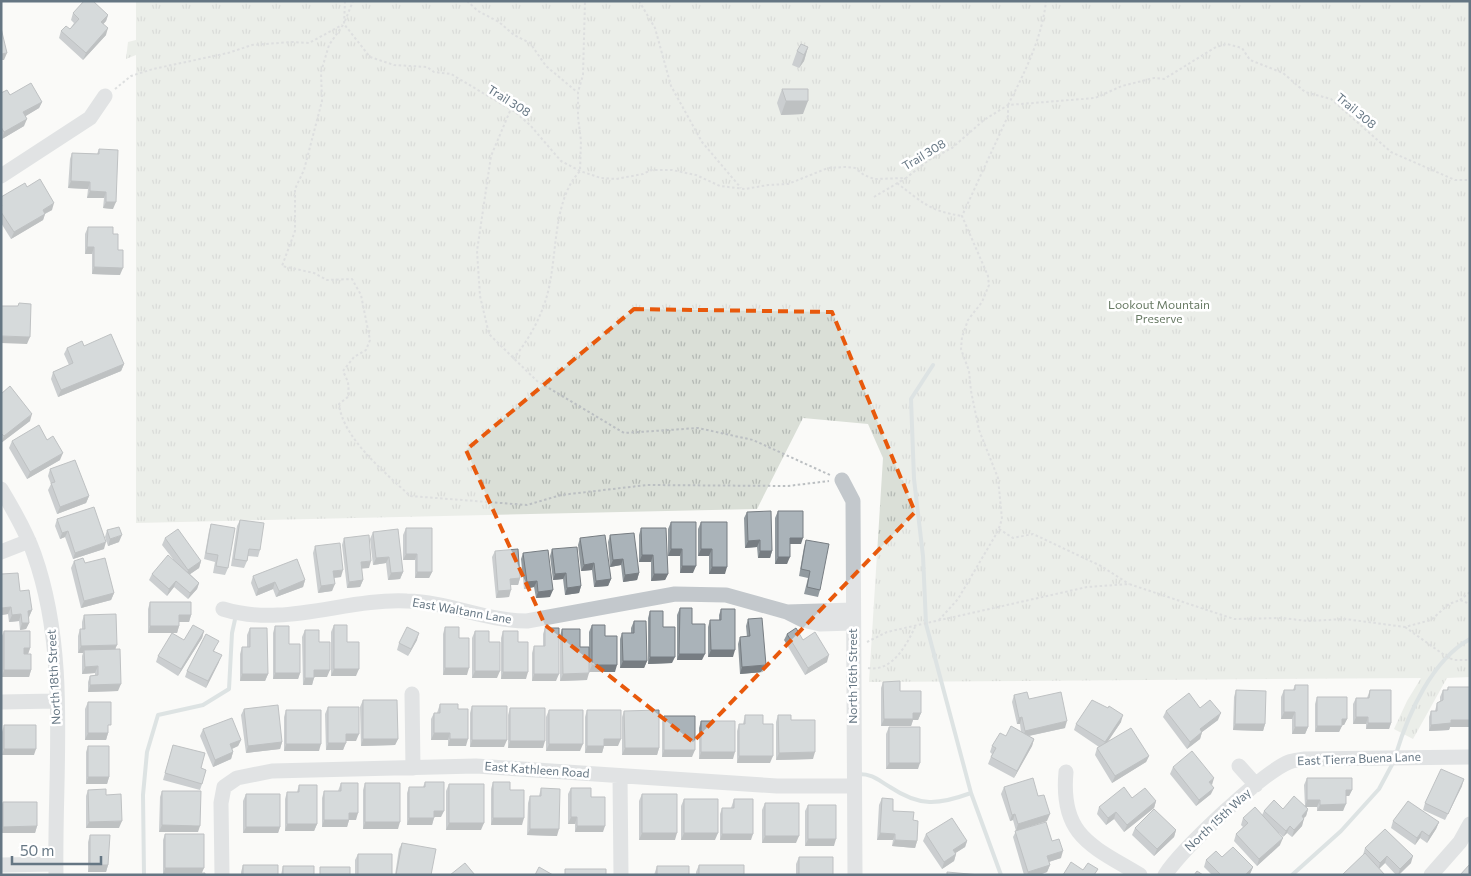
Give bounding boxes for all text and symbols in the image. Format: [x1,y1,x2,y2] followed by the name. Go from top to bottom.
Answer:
[485,81,534,119] street label: Trail 308
[1334,89,1380,131] street label: Trail 308
[899,136,948,173] street label: Trail 308
[1108,297,1210,325] park label: Lookout Mountain Preserve
[411,594,513,626] street label: East Waltann Lane
[845,628,859,724] street label: North 16th Street
[44,629,62,725] street label: North 18th Street
[1297,749,1421,767] street label: East Tierra Buena Lane
[484,758,590,780] street label: East Kathleen Road
[1181,785,1253,853] street label: North 15th Way
[12,834,101,866] scale bar
[20,841,54,859] text: 50 m

